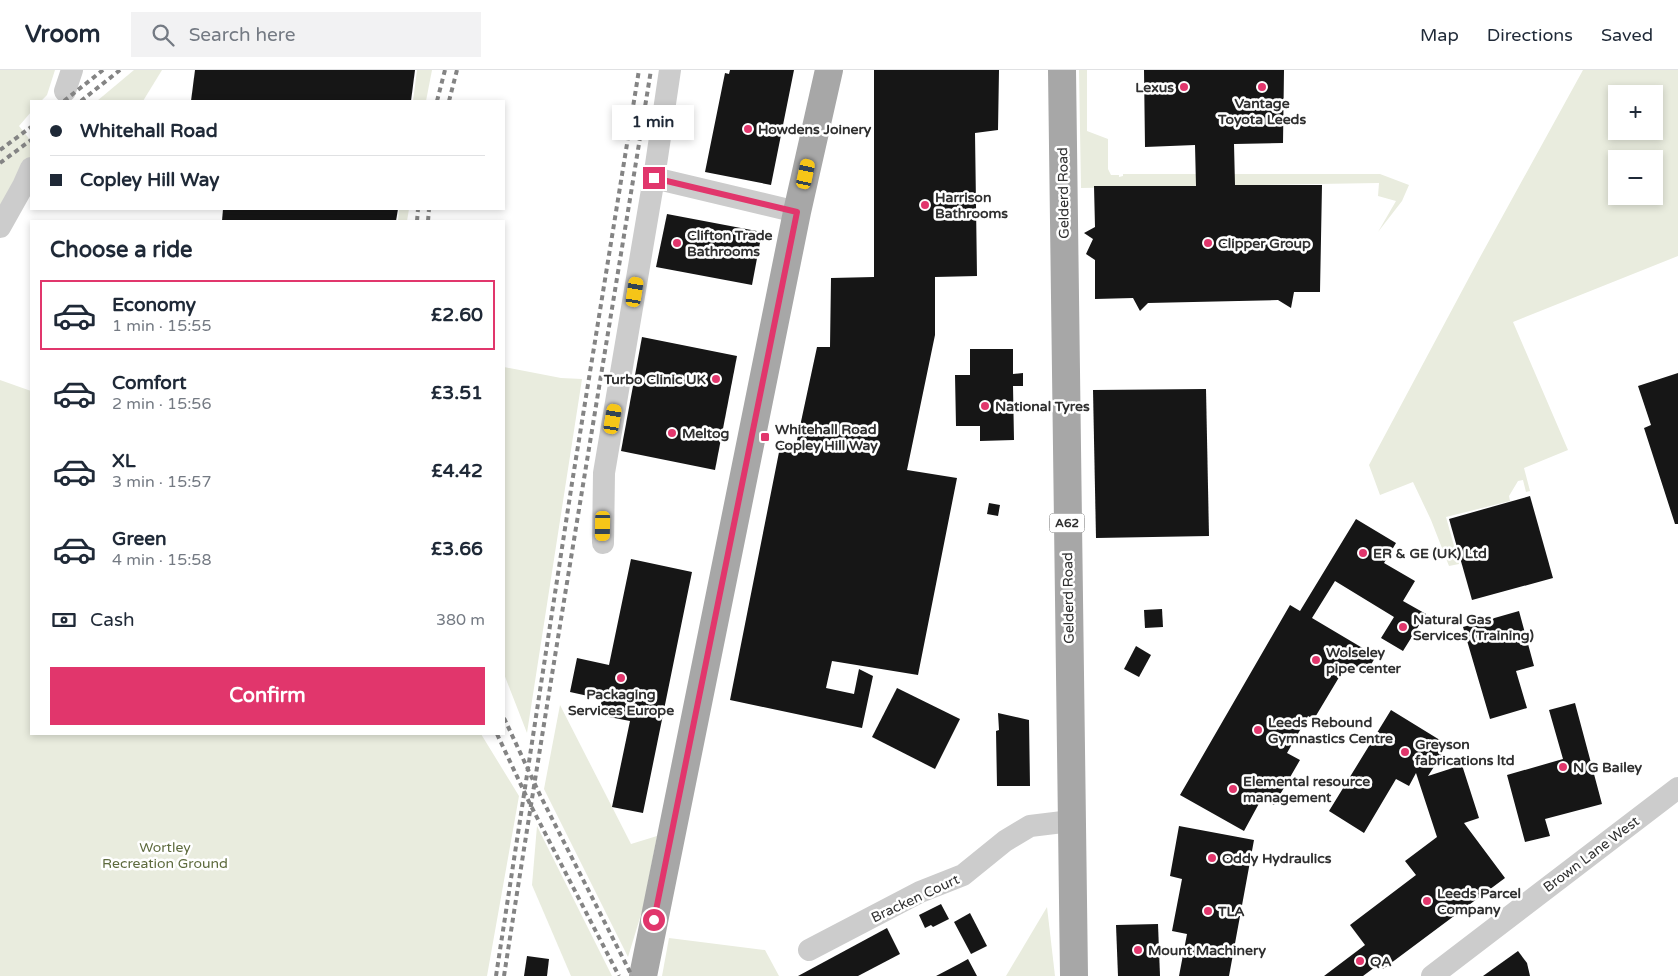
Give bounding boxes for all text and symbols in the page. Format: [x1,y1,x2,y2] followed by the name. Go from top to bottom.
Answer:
[131,12,481,57] search box
[25,20,101,49] text: Vroom
[149,21,177,49] icon: search
[189,24,296,46] text: Search here
[1420,24,1459,46] text: Map
[1487,24,1573,46] text: Directions
[1601,24,1653,46] text: Saved
[1135,79,1174,96] place label: Lexus
[1178,81,1190,93] marker: Lexus
[1256,81,1268,93] marker: Vantage Toyota Leeds
[1608,85,1663,205] map controls
[1608,85,1663,140] button: +
[1217,95,1306,128] place label: Vantage Toyota Leeds
[613,106,695,140] callout: 1 min
[632,112,674,132] text: 1 min
[80,120,218,142] text: Whitehall Road
[758,121,872,138] place label: Howdens Joinery
[742,123,754,135] marker: Howdens Joinery
[1054,147,1073,239] street label: Gelderd Road
[1608,150,1663,205] button: −
[795,158,816,190] car
[643,167,665,189] route end
[80,169,219,191] text: Copley Hill Way
[935,189,1008,222] place label: Harrison Bathrooms
[919,199,931,211] marker: Harrison Bathrooms
[687,227,773,260] place label: Clifton Trade Bathrooms
[1218,235,1311,252] place label: Clipper Group
[50,237,193,263] text: Choose a ride
[671,237,683,249] marker: Clifton Trade Bathrooms
[1202,237,1214,249] marker: Clipper Group
[625,276,644,308] car
[52,293,97,338] icon: car
[112,294,196,316] text: Economy
[431,304,483,326] text: £2.60
[112,316,211,336] text: 1 min · 15:55
[52,371,97,416] icon: car
[603,371,707,388] place label: Turbo Clinic UK
[112,372,186,394] text: Comfort
[710,373,722,385] marker: Turbo Clinic UK
[431,382,483,404] text: £3.51
[112,394,211,414] text: 2 min · 15:56
[995,398,1090,415] place label: National Tyres
[979,400,991,412] marker: National Tyres
[603,403,622,435] car
[775,421,878,454] place label: Whitehall Road Copley Hill Way
[682,425,729,442] place label: Meltog
[666,427,678,439] marker: Meltog
[759,431,771,443] marker: Whitehall Road Copley Hill Way
[52,449,97,494] icon: car
[112,450,136,472] text: XL
[431,460,483,482] text: £4.42
[112,472,211,492] text: 3 min · 15:57
[595,511,610,541] car
[1050,513,1084,532] road number: A62
[52,527,97,572] icon: car
[112,528,166,550] text: Green
[431,538,483,560] text: £3.66
[1373,545,1487,562] place label: ER & GE (UK) Ltd
[1357,547,1369,559] marker: ER & GE (UK) Ltd
[112,550,211,570] text: 4 min · 15:58
[1059,552,1078,644] street label: Gelderd Road
[50,606,78,634] icon: cash
[90,609,135,631] text: Cash
[436,610,485,630] text: 380 m
[1413,611,1534,644] place label: Natural Gas Services (Training)
[1397,621,1409,633] marker: Natural Gas Services (Training)
[1326,644,1402,677] place label: Wolseley pipe center
[1310,654,1322,666] marker: Wolseley pipe center
[50,667,485,725] button: Confirm
[615,672,627,684] marker: Packaging Services Europe
[568,686,674,719] place label: Packaging Services Europe
[1268,714,1393,747] place label: Leeds Rebound Gymnastics Centre
[1252,724,1264,736] marker: Leeds Rebound Gymnastics Centre
[1414,736,1515,769] place label: Greyson fabrications ltd
[1399,746,1411,758] marker: Greyson fabrications ltd
[1573,759,1643,776] place label: N G Bailey
[1557,761,1569,773] marker: N G Bailey
[1243,773,1370,806] place label: Elemental resource management
[1227,783,1239,795] marker: Elemental resource management
[1540,812,1643,896] street label: Brown Lane West
[102,839,228,872] park label: Wortley Recreation Ground
[1222,850,1332,867] place label: Oddy Hydraulics
[1206,852,1218,864] marker: Oddy Hydraulics
[868,870,963,926] street label: Bracken Court
[1437,885,1521,918] place label: Leeds Parcel Company
[1421,895,1433,907] marker: Leeds Parcel Company
[1217,903,1245,920] place label: TLA
[1202,905,1214,917] marker: TLA
[643,909,665,931] route start
[1148,942,1266,959] place label: Mount Machinery
[1132,944,1144,956] marker: Mount Machinery
[1370,953,1392,970] place label: QA
[1354,955,1366,967] marker: QA

